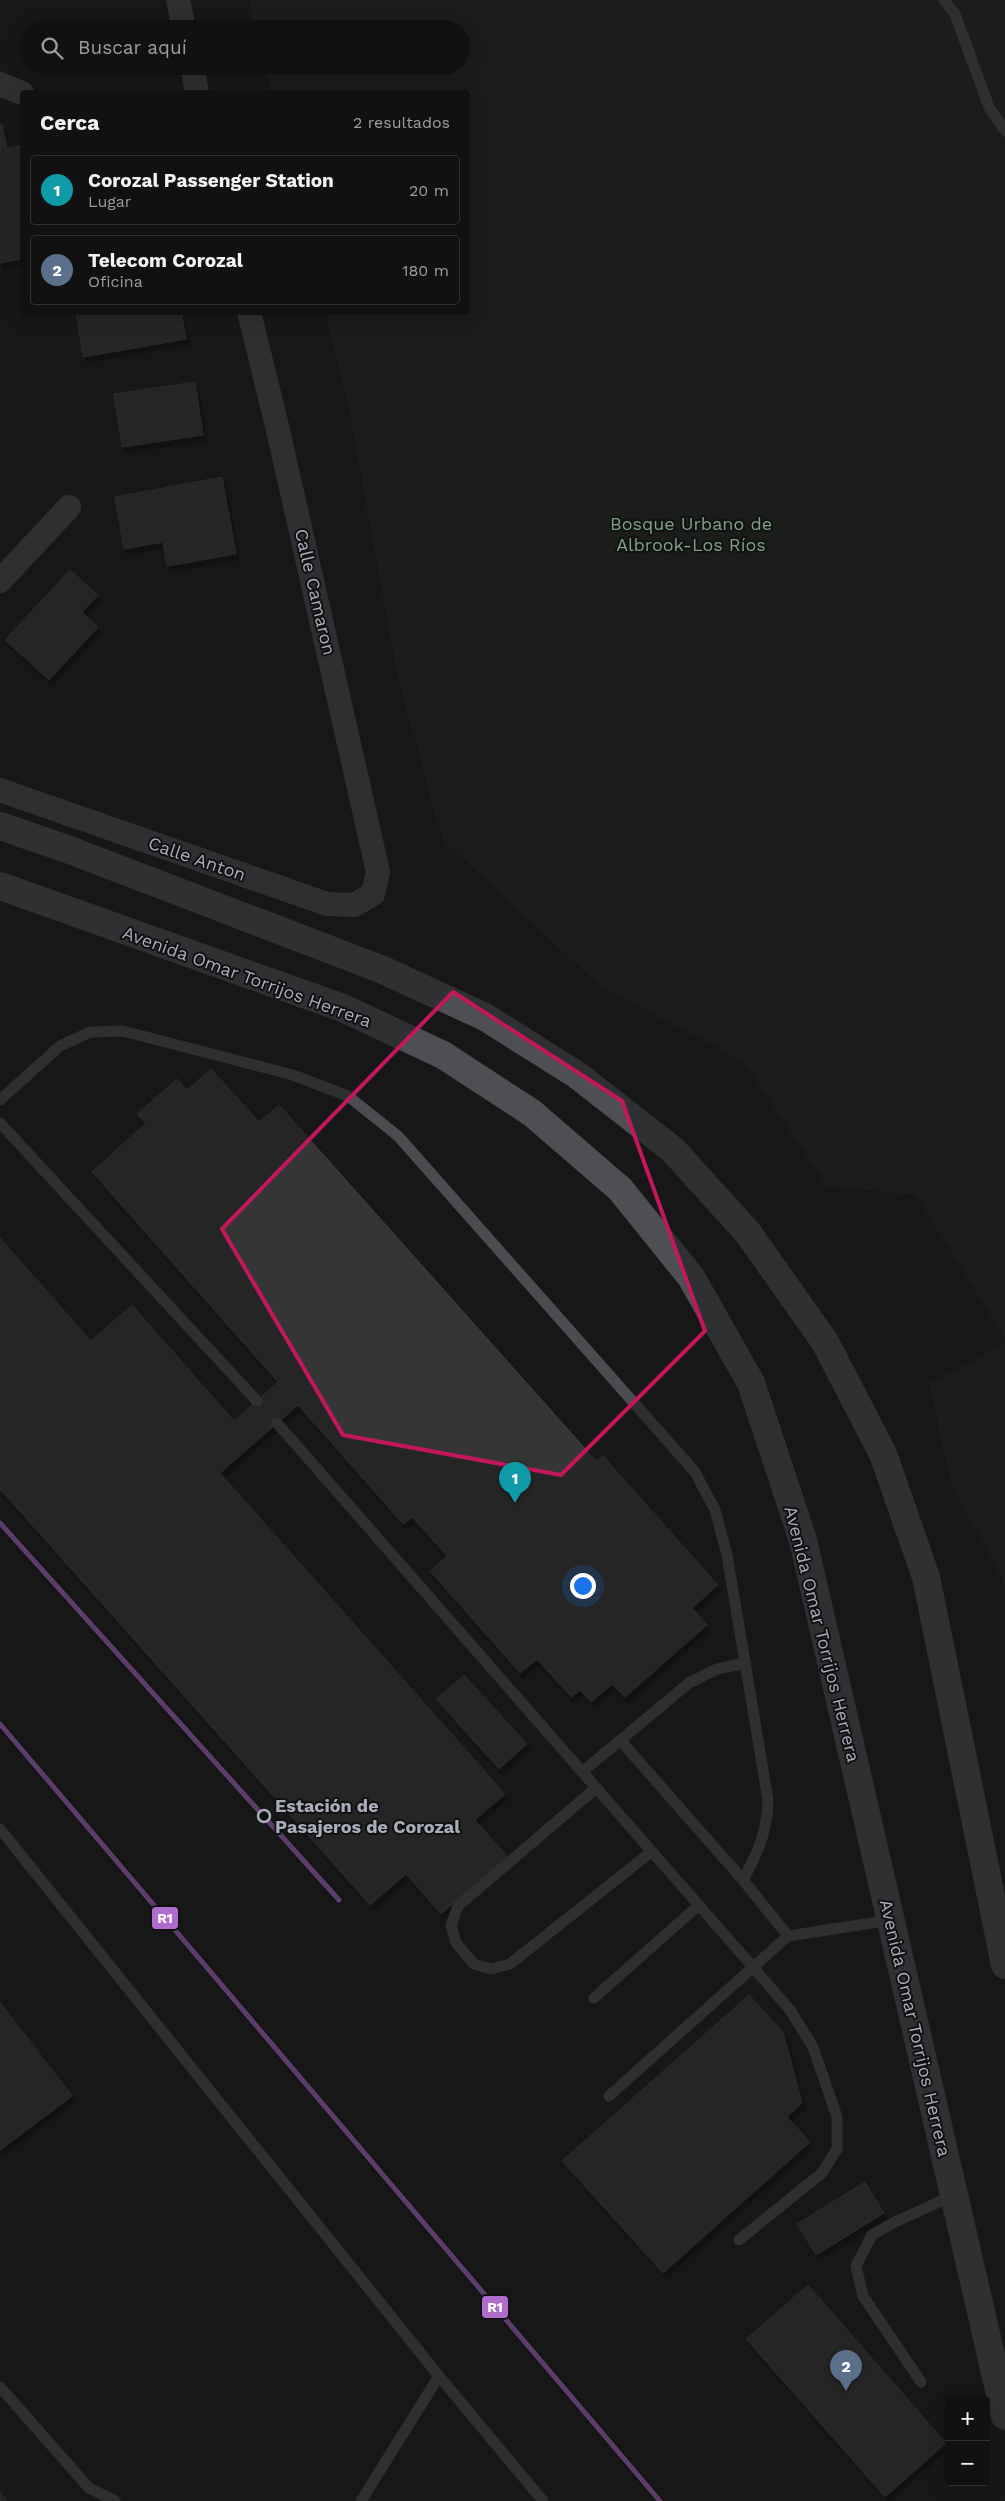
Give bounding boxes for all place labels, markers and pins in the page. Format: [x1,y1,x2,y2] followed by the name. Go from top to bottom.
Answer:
[499,1462,531,1503] pin: 1
[275,1795,460,1837] place label: Estación de Pasajeros de Corozal
[257,1809,271,1823] marker: Estación de Pasajeros de Corozal
[830,2350,862,2391] pin: 2

